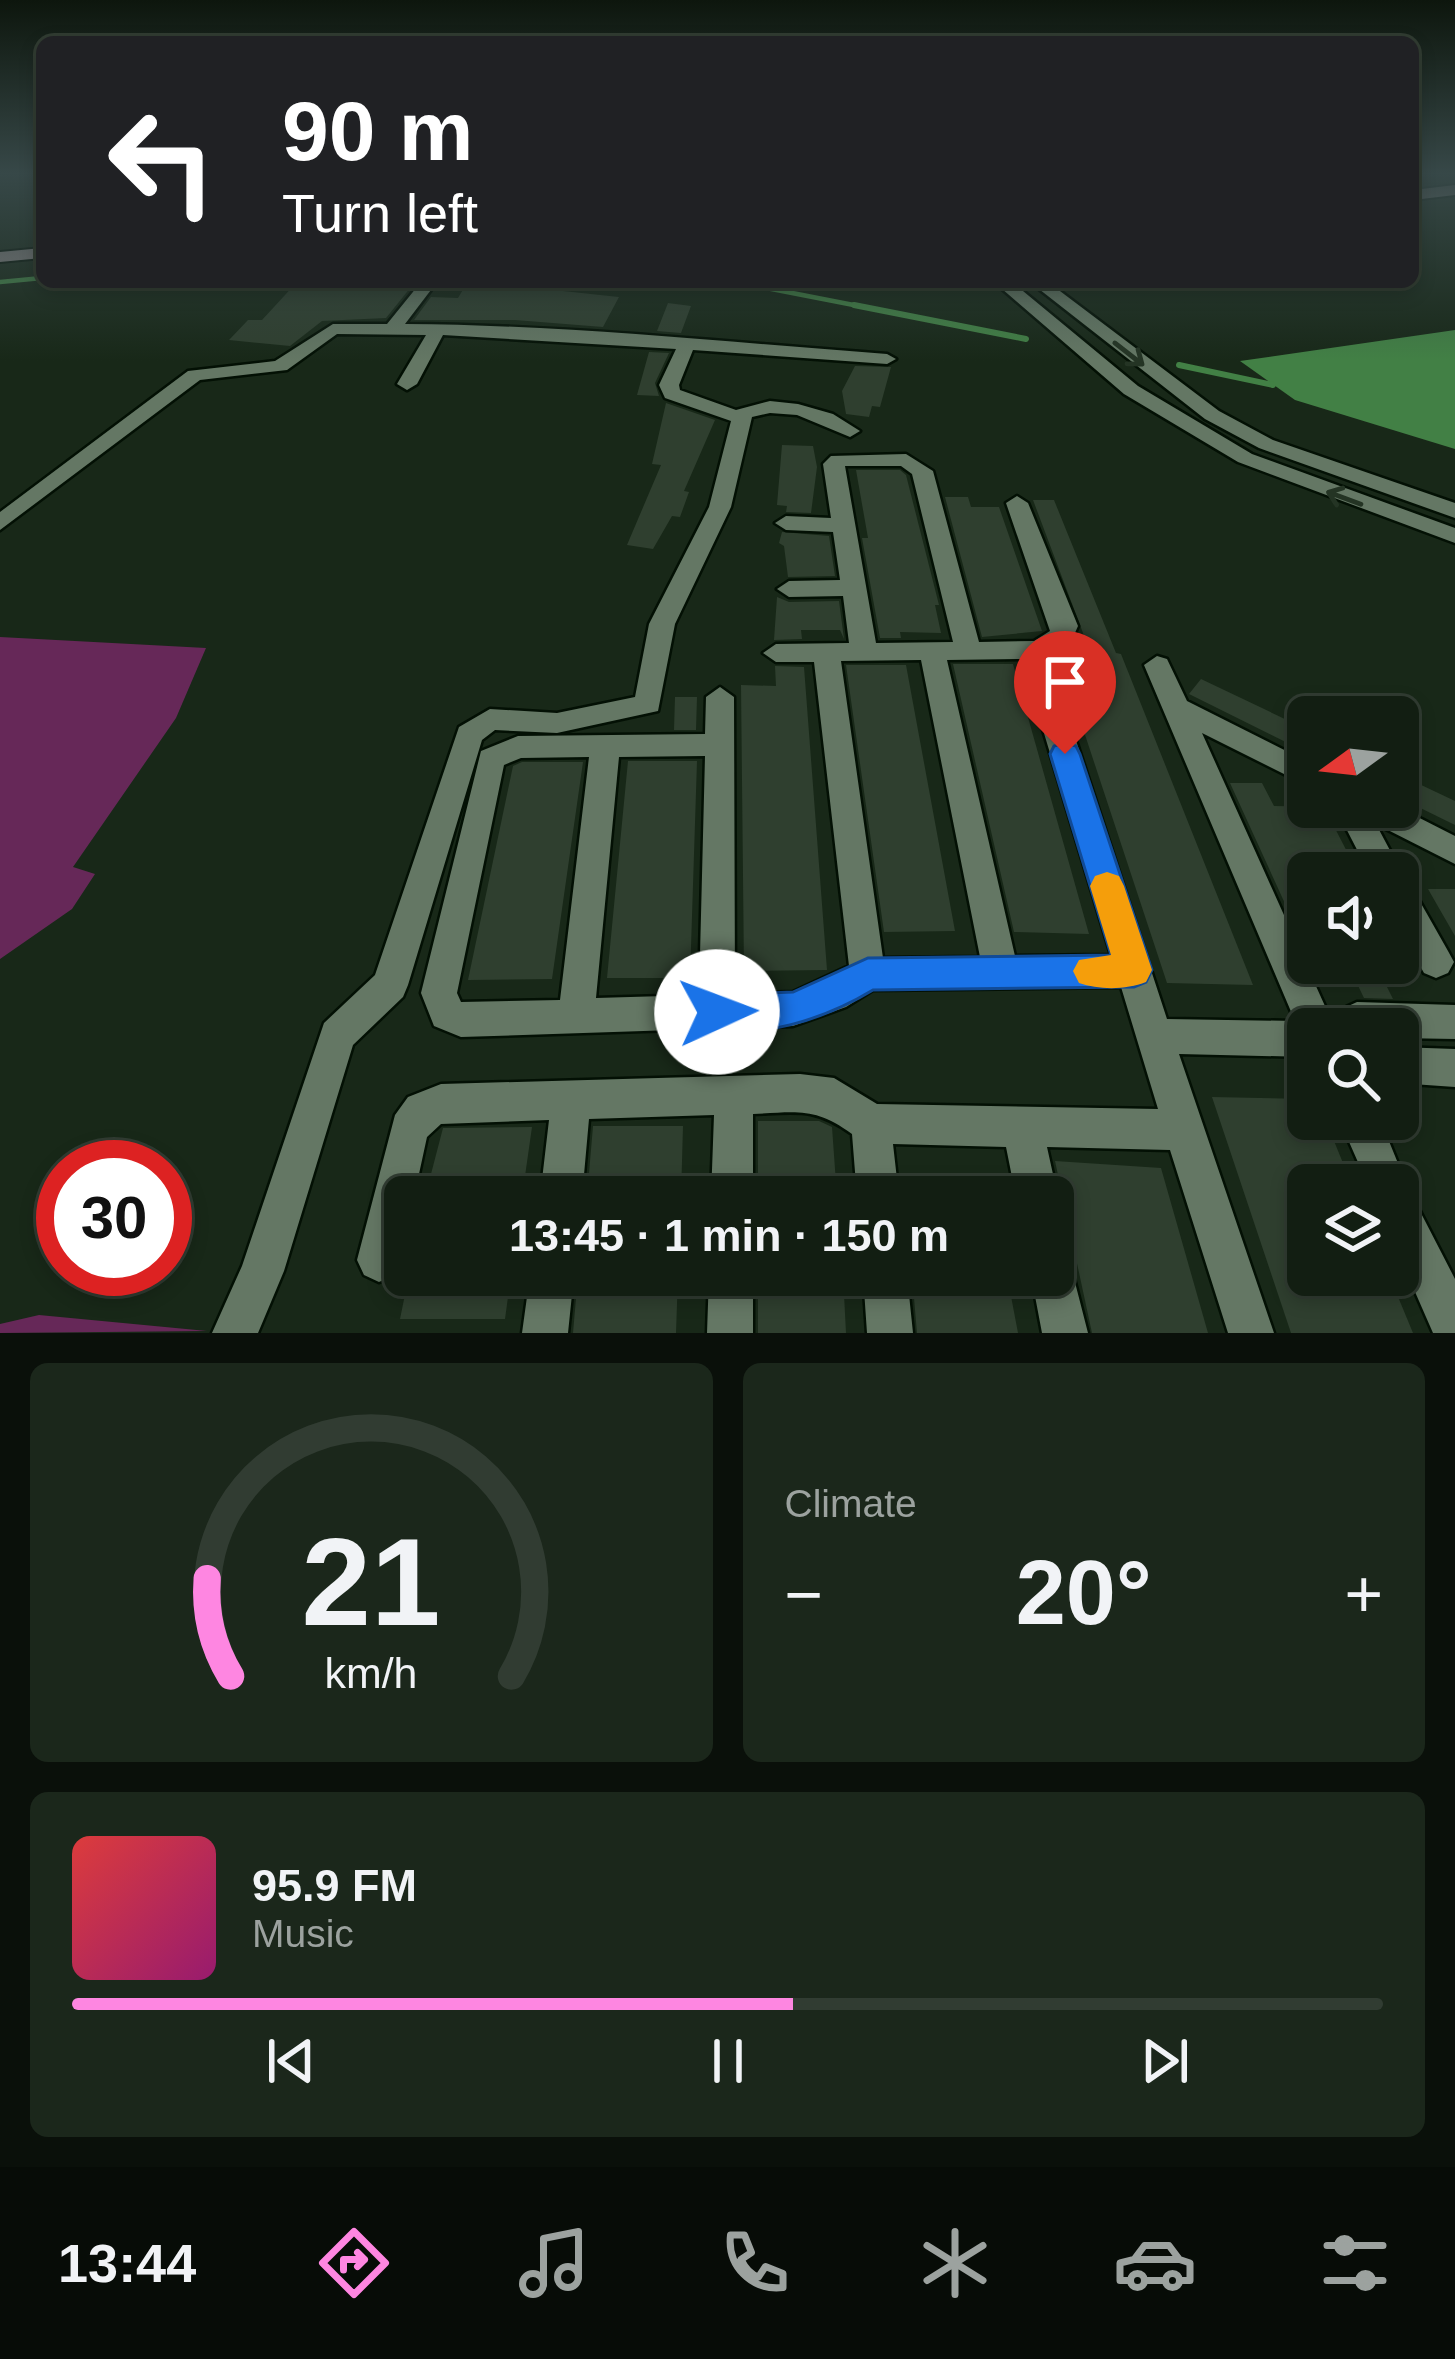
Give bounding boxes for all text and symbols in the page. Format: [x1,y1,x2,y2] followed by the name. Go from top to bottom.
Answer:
[84,84,240,240] icon: left
[282,84,473,178] text: 90 m
[282,183,478,243] text: Turn left
[1113,341,1145,367] one-way arrow
[1327,486,1364,507] one-way arrow
[1014,631,1116,754] pin
[1032,649,1098,715] icon: arrive
[1287,696,1419,828] north arrow
[1287,696,1419,1296] map controls
[1287,852,1419,984] button: sound
[654,949,780,1075] position arrow
[1287,1008,1419,1140] button: search
[36,1140,192,1296] speed limit sign: 30
[1287,1164,1419,1296] button: layers
[509,1210,949,1261] text: 13:45 · 1 min · 150 m
[785,1482,917,1525] text: Climate
[302,1512,441,1651] text: 21
[1016,1543,1152,1643] text: 20°
[785,1557,823,1631] text: −
[1344,1557,1383,1631] text: +
[325,1648,418,1696] text: km/h
[252,1860,417,1911] text: 95.9 FM
[252,1912,354,1955] text: Music
[258,2028,324,2094] icon: previous
[695,2028,761,2094] icon: pause
[1132,2028,1198,2094] icon: next
[312,2221,396,2305] icon: directions
[512,2221,596,2305] icon: music
[713,2221,797,2305] icon: phone
[913,2221,997,2305] icon: climate
[1113,2221,1197,2305] icon: car
[1313,2221,1397,2305] icon: filters
[58,2233,196,2293] text: 13:44

